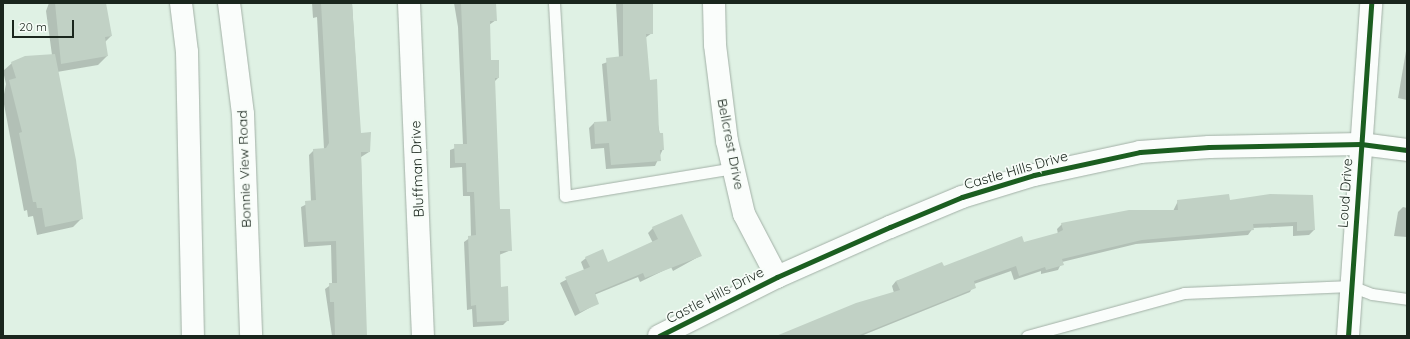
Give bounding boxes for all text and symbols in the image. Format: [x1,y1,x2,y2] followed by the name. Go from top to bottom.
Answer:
[14,12,76,38] scale bar
[19,19,47,34] text: 20 m
[714,97,748,191] street label: Bellcrest Drive
[234,110,254,228] street label: Bonnie View Road
[407,120,427,218] street label: Bluffman Drive
[962,147,1070,193] street label: Castle Hills Drive
[1334,158,1356,228] street label: Loud Drive
[663,263,767,327] street label: Castle Hills Drive

